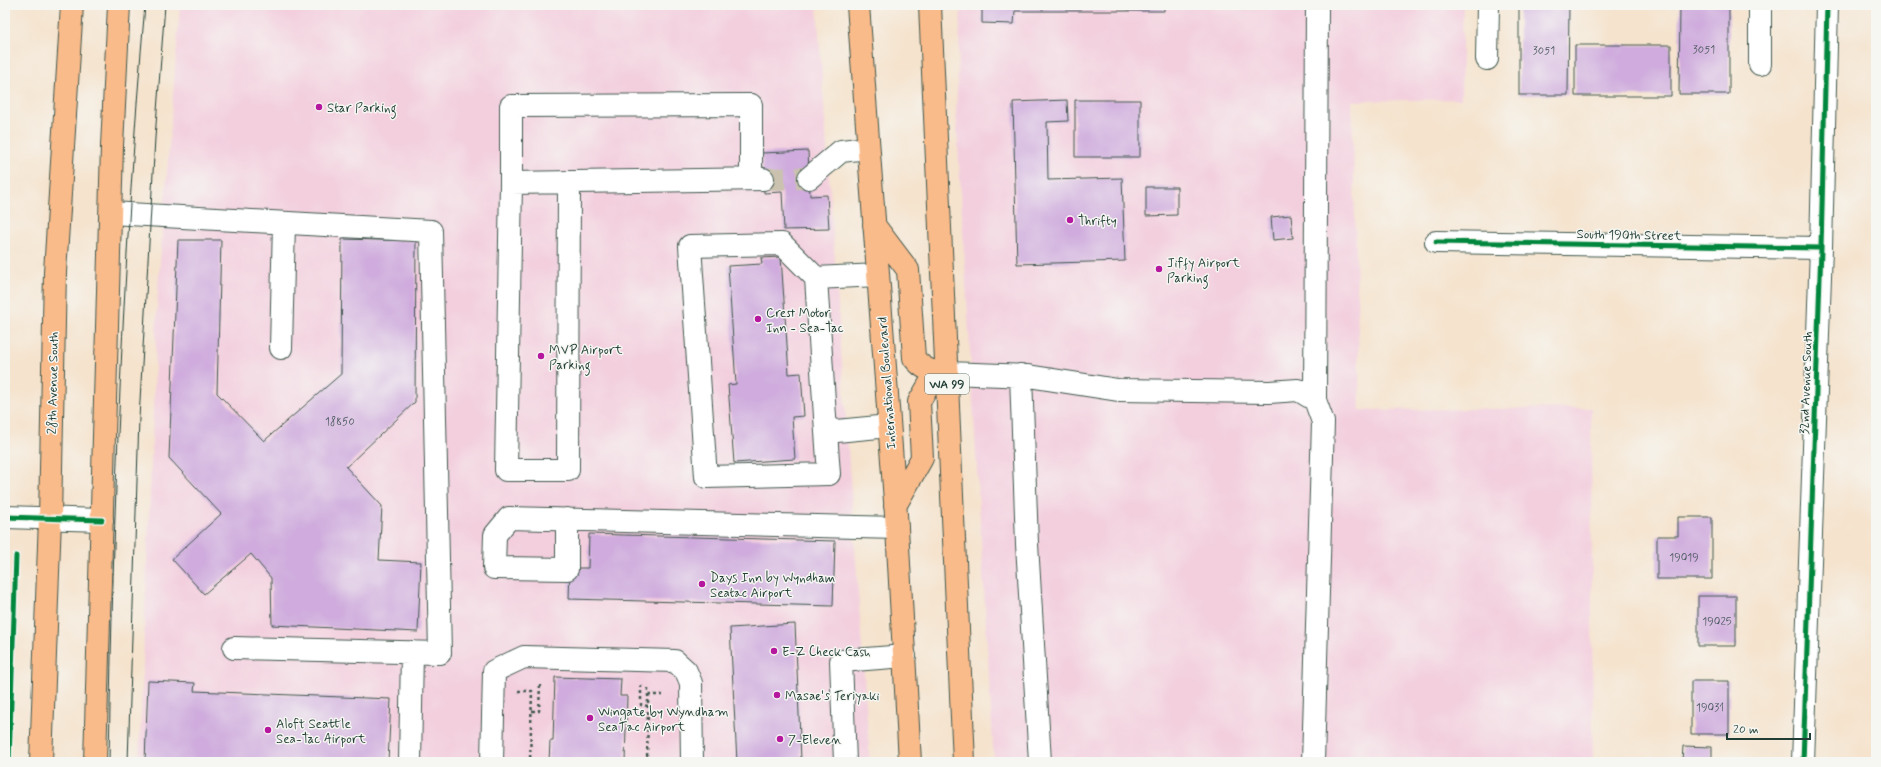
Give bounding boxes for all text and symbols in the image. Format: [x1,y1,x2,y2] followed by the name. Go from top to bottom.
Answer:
[1693,43,1715,57] house number: 3051
[1533,44,1555,58] house number: 3051
[327,100,397,119] place label: Star Parking
[314,102,324,112] marker: Star Parking
[1078,213,1117,230] place label: Thrifty
[1065,215,1075,225] marker: Thrifty
[1576,226,1682,245] street label: South 190th Street
[1167,255,1240,289] place label: Jiffy Airport Parking
[1154,264,1164,274] marker: Jiffy Airport Parking
[766,305,844,337] place label: Crest Motor Inn - Sea-Tac
[753,314,763,324] marker: Crest Motor Inn - Sea-Tac
[874,316,901,449] street label: International Boulevard
[44,331,63,435] street label: 28th Avenue South
[1796,331,1817,435] street label: 32nd Avenue South
[549,342,623,376] place label: MVP Airport Parking
[536,351,546,361] marker: MVP Airport Parking
[925,374,969,394] road number: WA 99
[325,415,355,429] house number: 18850
[1669,551,1699,565] house number: 19019
[710,570,835,602] place label: Days Inn by Wyndham Seatac Airport
[697,579,707,589] marker: Days Inn by Wyndham Seatac Airport
[1702,615,1732,629] house number: 19025
[782,644,871,661] place label: E-Z Check Cash
[769,646,779,656] marker: E-Z Check Cash
[785,688,880,705] place label: Masae's Teriyaki
[772,690,782,700] marker: Masae's Teriyaki
[1696,701,1724,715] house number: 19031
[598,704,729,736] place label: Wingate by Wyndham SeaTac Airport
[585,713,595,723] marker: Wingate by Wyndham SeaTac Airport
[1727,715,1810,741] scale bar
[276,716,366,748] place label: Aloft Seattle Sea-Tac Airport
[1733,722,1759,738] text: 20 m
[263,725,273,735] marker: Aloft Seattle Sea-Tac Airport
[788,732,841,749] place label: 7-Eleven
[775,734,785,744] marker: 7-Eleven

